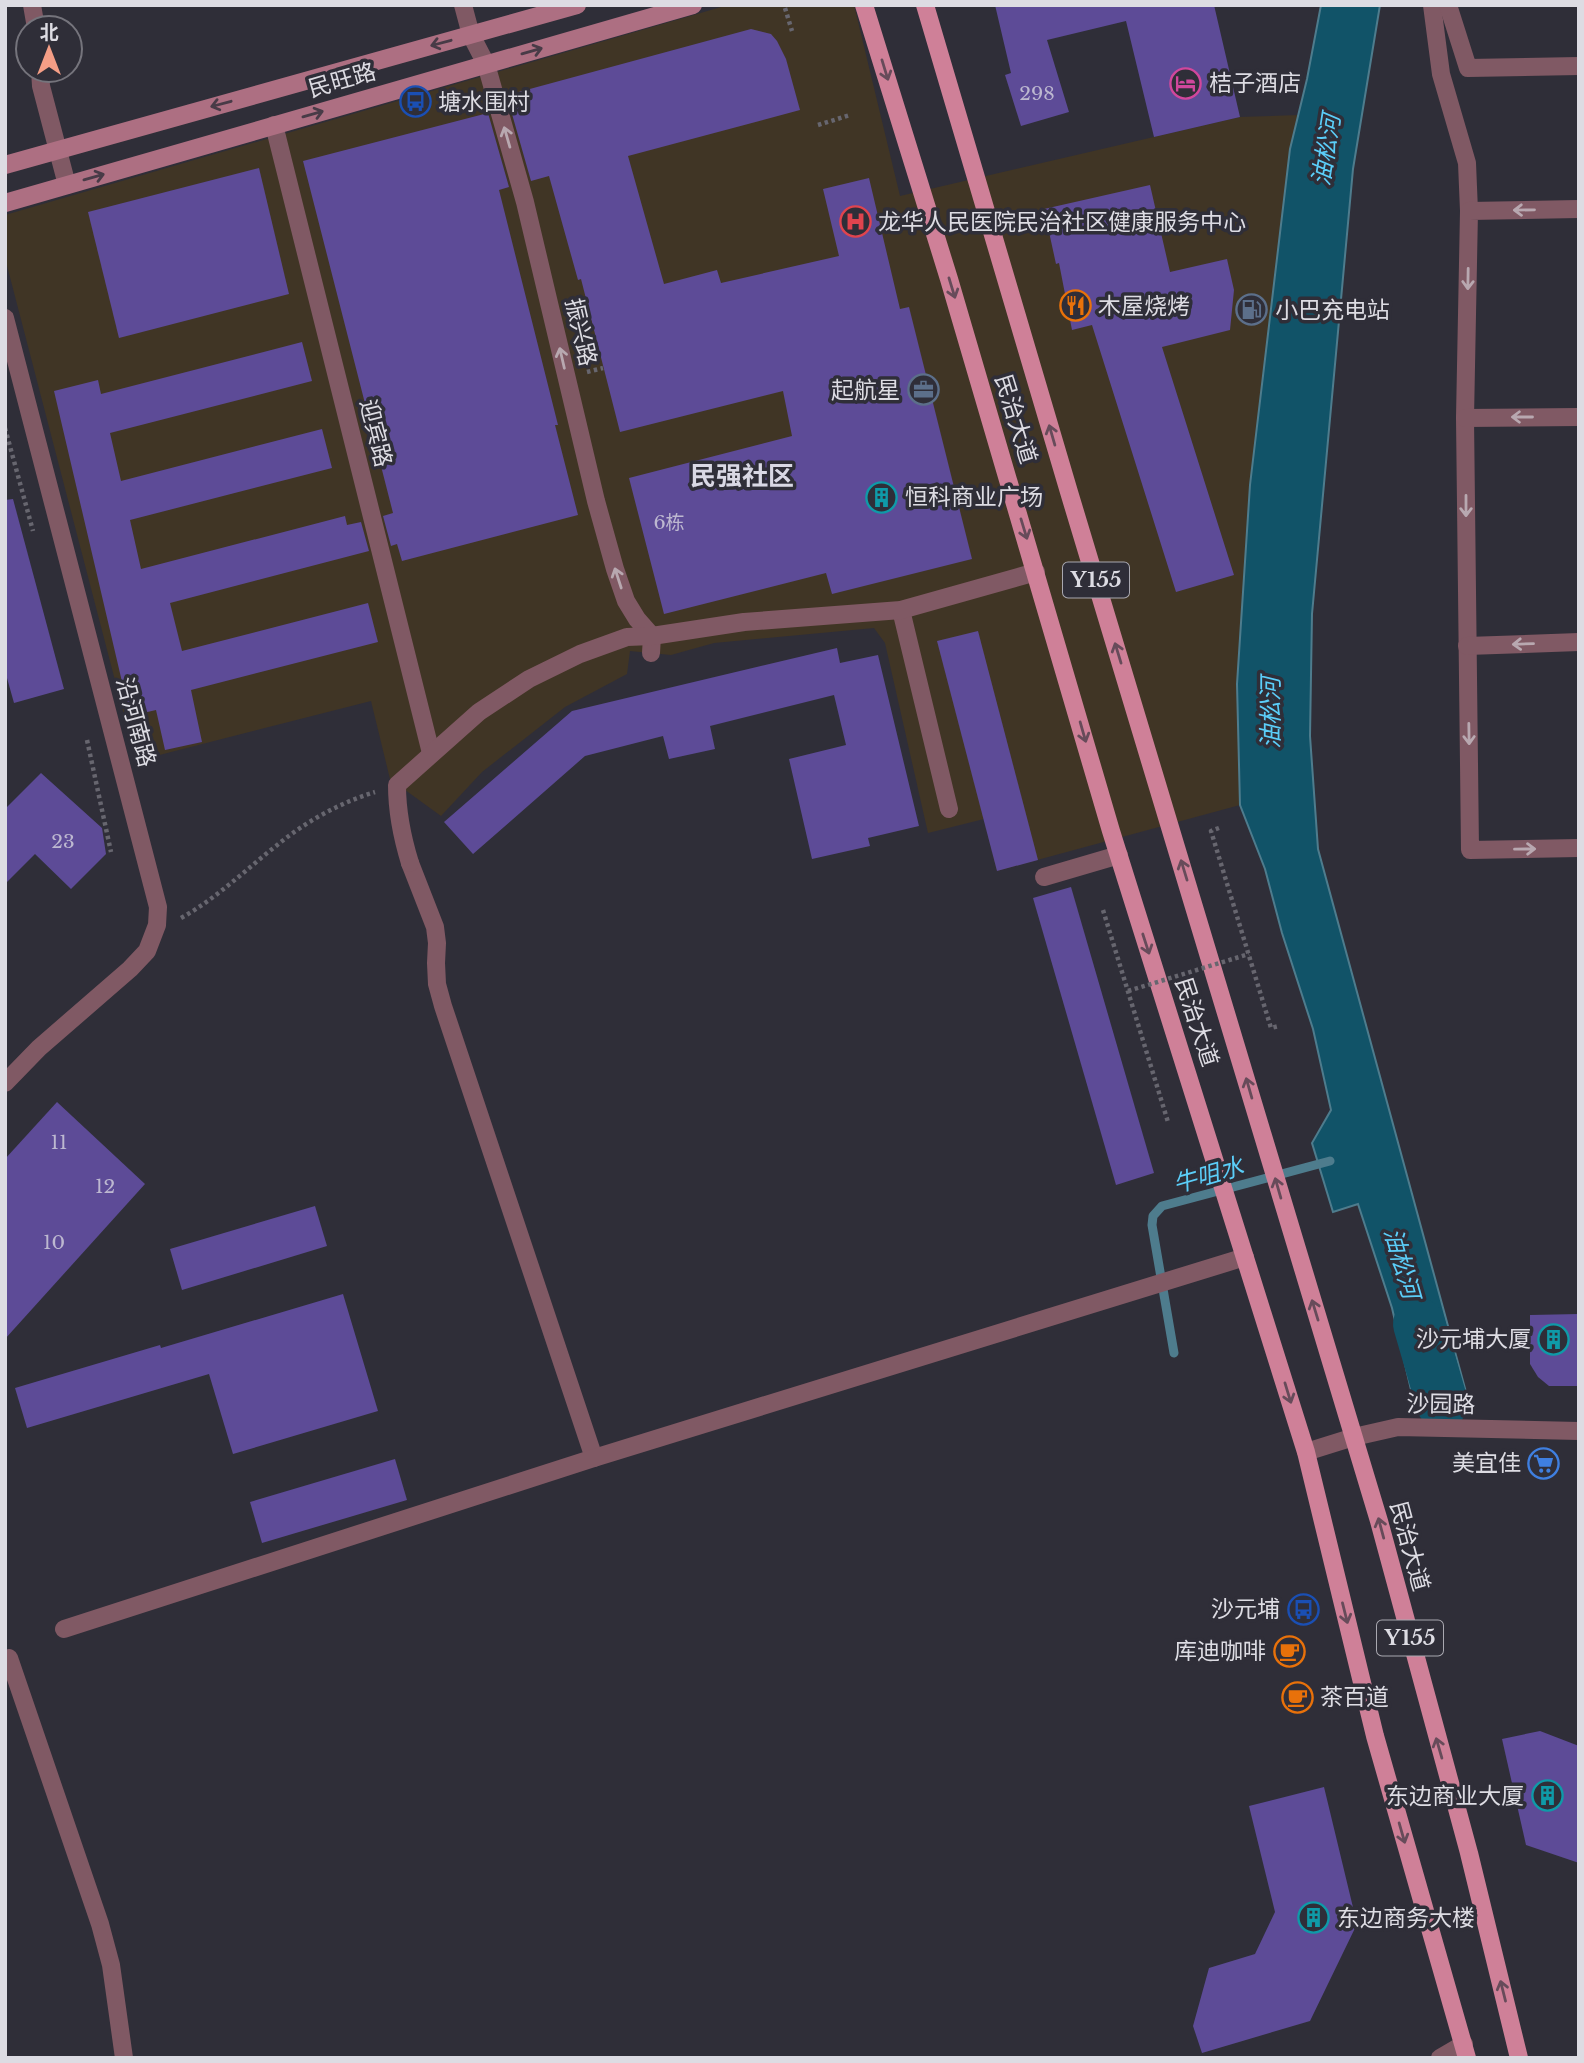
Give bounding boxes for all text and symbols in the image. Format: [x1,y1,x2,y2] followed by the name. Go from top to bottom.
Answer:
[14,14,84,84] north arrow
[39,21,59,44] text: 北
[430,37,452,50] one-way arrow
[520,43,542,56] one-way arrow
[305,57,379,103] street label: 民旺路
[879,59,892,81] one-way arrow
[1169,66,1203,100] hotel icon: 桔子酒店
[1209,69,1301,97] place label: 桔子酒店
[1019,82,1055,105] house number: 298
[398,85,432,119] bus stop icon: 塘水围村
[438,88,530,116] place label: 塘水围村
[211,98,233,111] one-way arrow
[302,106,324,119] one-way arrow
[1306,108,1347,188] water label: 油松河
[499,126,512,148] one-way arrow
[83,169,105,182] one-way arrow
[1512,203,1535,217] one-way arrow
[838,205,872,239] hospital icon: 龙华人民医院民治社区健康服务中心
[878,208,1246,236] place label: 龙华人民医院民治社区健康服务中心
[1461,267,1474,290] one-way arrow
[946,277,959,299] one-way arrow
[1058,289,1092,323] restaurant icon: 木屋烧烤
[1098,292,1190,320] place label: 木屋烧烤
[1235,293,1269,327] fuel station icon: 小巴充电站
[560,295,602,369] street label: 振兴路
[1275,296,1390,324] place label: 小巴充电站
[554,347,568,370] one-way arrow
[989,371,1043,467] street label: 民治大道
[906,373,940,407] office icon: 起航星
[831,376,900,404] place label: 起航星
[354,396,398,470] street label: 迎宾路
[1511,410,1534,424] one-way arrow
[1045,424,1058,447] one-way arrow
[690,460,794,492] district label: 民强社区
[865,480,899,514] building icon: 恒科商业广场
[905,483,1043,511] place label: 恒科商业广场
[1459,495,1473,518] one-way arrow
[653,511,685,534] house number: 6栋
[1018,518,1031,540] one-way arrow
[1063,562,1129,598] road number: Y155
[611,567,624,589] one-way arrow
[1512,637,1535,651] one-way arrow
[1110,642,1123,664] one-way arrow
[1256,673,1285,749] water label: 油松河
[111,674,161,770] street label: 沿河南路
[1077,721,1090,743] one-way arrow
[1462,722,1475,745] one-way arrow
[51,830,75,853] house number: 23
[1513,842,1536,856] one-way arrow
[1176,860,1189,882] one-way arrow
[1141,932,1154,954] one-way arrow
[1169,974,1225,1070] street label: 民治大道
[1241,1078,1254,1100] one-way arrow
[51,1131,67,1154] house number: 11
[1169,1151,1248,1199] water label: 牛咀水
[95,1175,115,1198] house number: 12
[1271,1177,1284,1200] one-way arrow
[1378,1224,1427,1305] water label: 油松河
[43,1231,65,1254] house number: 10
[1308,1299,1321,1321] one-way arrow
[1537,1322,1571,1356] building icon: 沙元埔大厦
[1416,1325,1531,1353] place label: 沙元埔大厦
[1283,1381,1295,1403] one-way arrow
[1406,1389,1476,1419] street label: 沙园路
[1527,1446,1561,1480] supermarket icon: 美宜佳
[1452,1449,1521,1477] place label: 美宜佳
[1385,1498,1435,1594] street label: 民治大道
[1374,1517,1387,1540] one-way arrow
[1286,1592,1320,1626] bus stop icon: 沙元埔
[1211,1595,1280,1623] place label: 沙元埔
[1339,1601,1352,1624] one-way arrow
[1377,1620,1443,1656] road number: Y155
[1272,1634,1306,1668] cafe icon: 库迪咖啡
[1174,1637,1266,1665] place label: 库迪咖啡
[1280,1680,1314,1714] cafe icon: 茶百道
[1320,1683,1389,1711] place label: 茶百道
[1432,1737,1445,1759] one-way arrow
[1530,1779,1564,1813] building icon: 东边商业大厦
[1386,1782,1524,1810] place label: 东边商业大厦
[1397,1822,1410,1844] one-way arrow
[1297,1901,1331,1935] building icon: 东边商务大楼
[1337,1904,1475,1932] place label: 东边商务大楼
[1496,1981,1509,2003] one-way arrow

